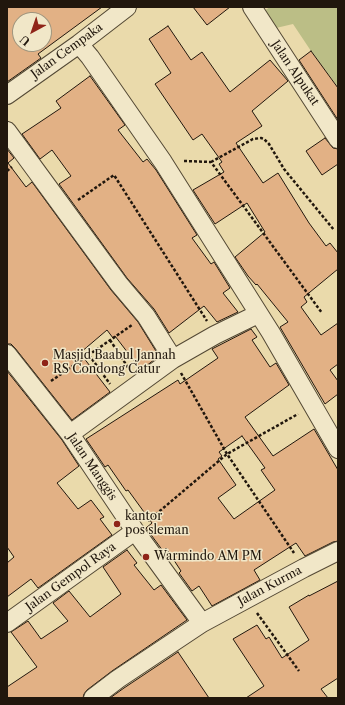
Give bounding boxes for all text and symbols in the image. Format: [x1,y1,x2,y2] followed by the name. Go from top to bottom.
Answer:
[12,12,52,52] north arrow
[28,20,106,82] street label: Jalan Cempaka
[17,32,33,49] text: U
[268,38,322,108] street label: Jalan Alpukat
[53,349,176,377] place label: Masjid Baabul Jannah RS Condong Catur
[40,358,50,368] marker: Masjid Baabul Jannah RS Condong Catur
[64,430,120,504] street label: Jalan Manggis
[125,510,189,538] place label: kantor pos sleman
[112,519,122,529] marker: kantor pos sleman
[23,540,119,614] street label: Jalan Gempol Raya
[154,550,262,564] place label: Warmindo AM PM
[141,552,151,562] marker: Warmindo AM PM
[236,563,304,609] street label: Jalan Kurma

